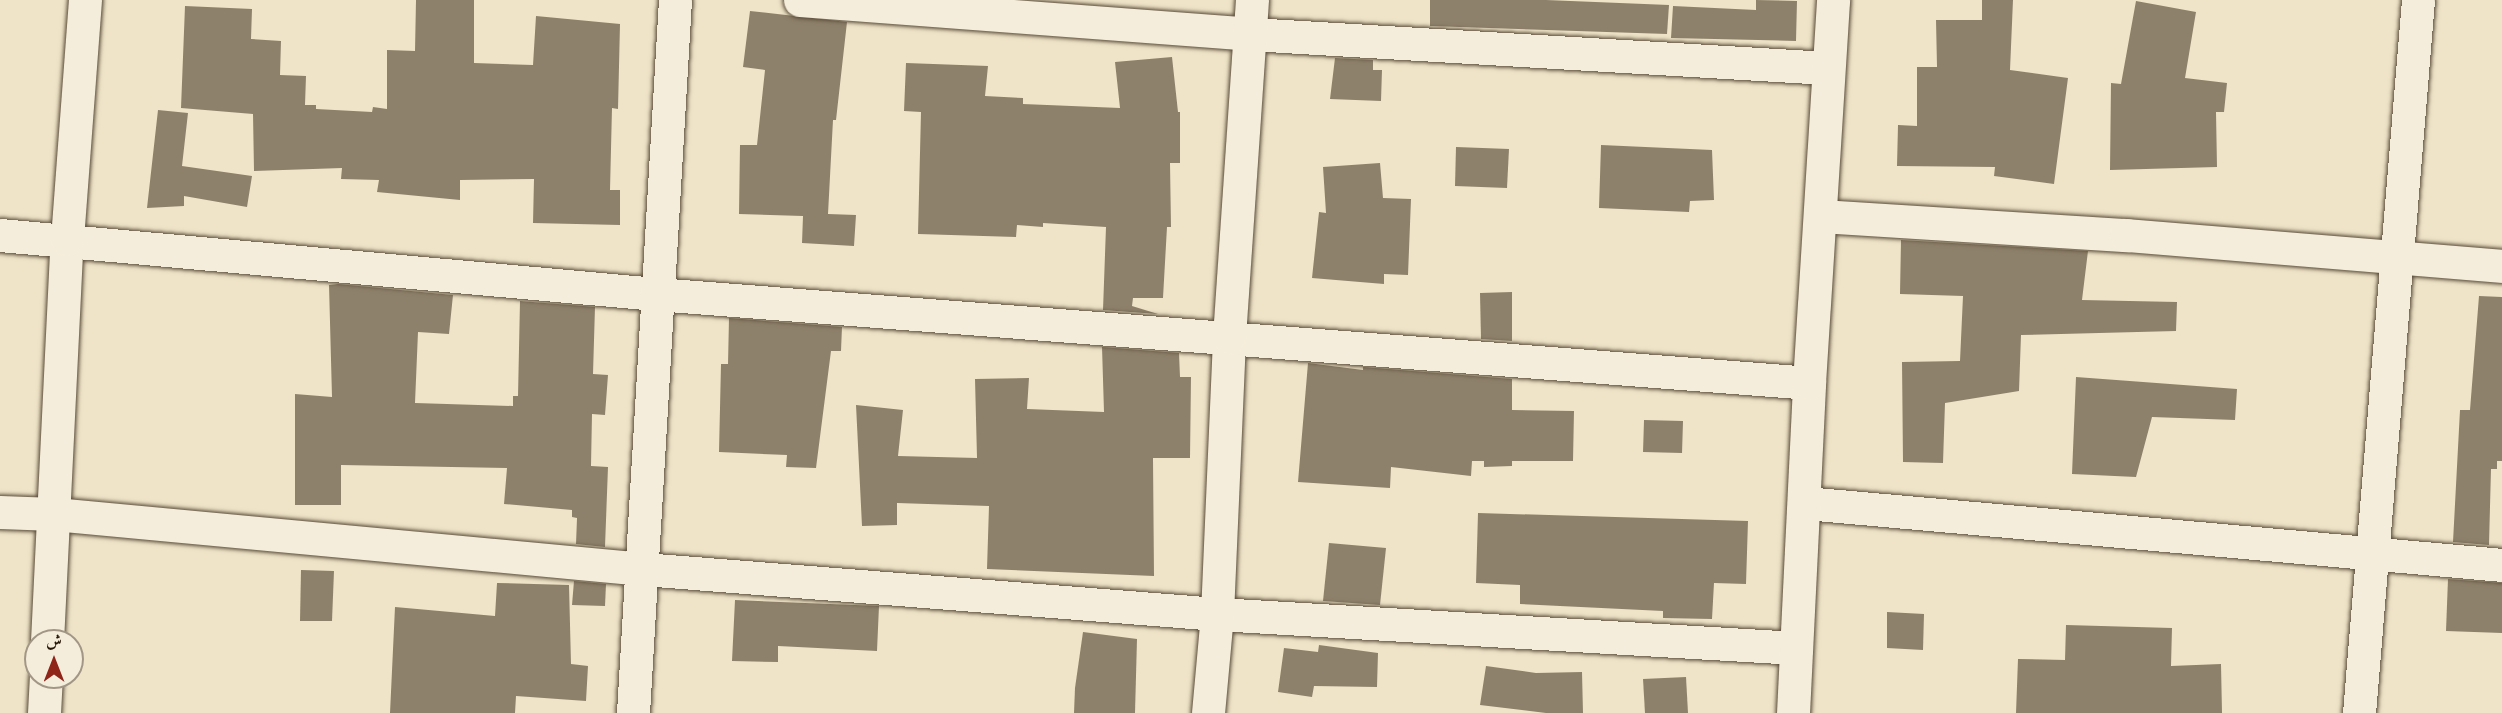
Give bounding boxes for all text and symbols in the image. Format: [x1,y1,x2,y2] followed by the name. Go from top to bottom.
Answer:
[24,629,84,689] north arrow
[46,631,62,654] text: ش

